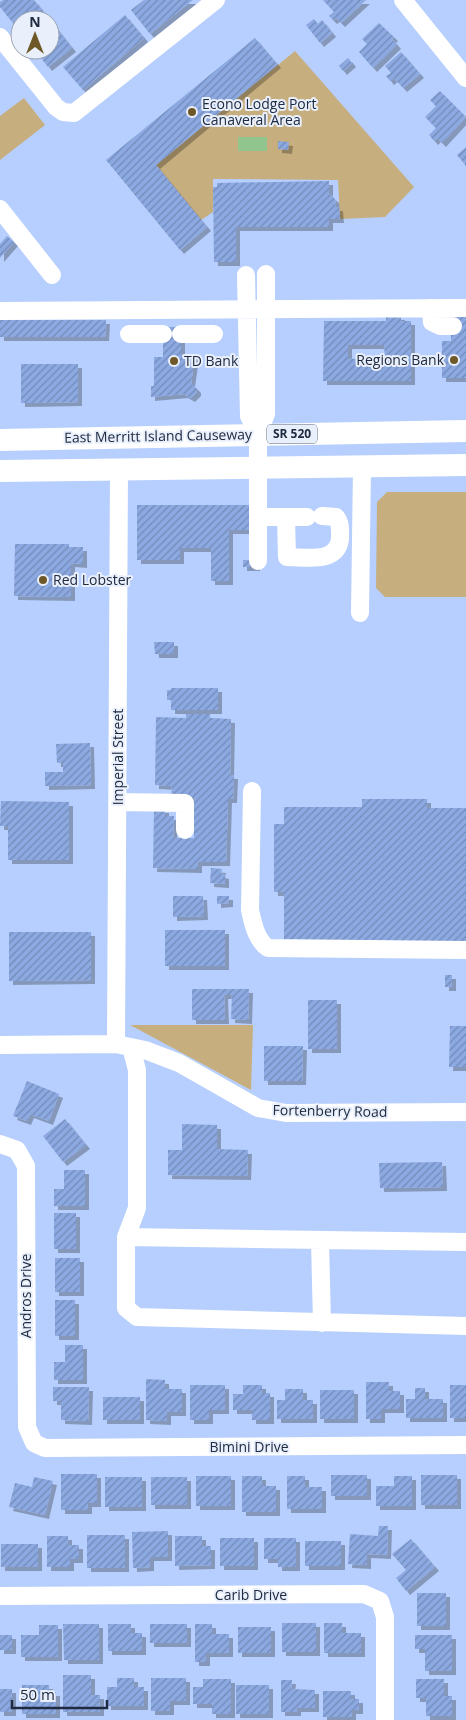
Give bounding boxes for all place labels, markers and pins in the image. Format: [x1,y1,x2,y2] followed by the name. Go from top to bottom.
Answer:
[202,94,317,129] place label: Econo Lodge Port Canaveral Area
[186,106,198,118] marker: Econo Lodge Port Canaveral Area
[356,350,445,369] place label: Regions Bank
[184,351,239,370] place label: TD Bank
[448,354,460,366] marker: Regions Bank
[168,355,180,367] marker: TD Bank
[53,570,132,589] place label: Red Lobster
[37,574,49,586] marker: Red Lobster

